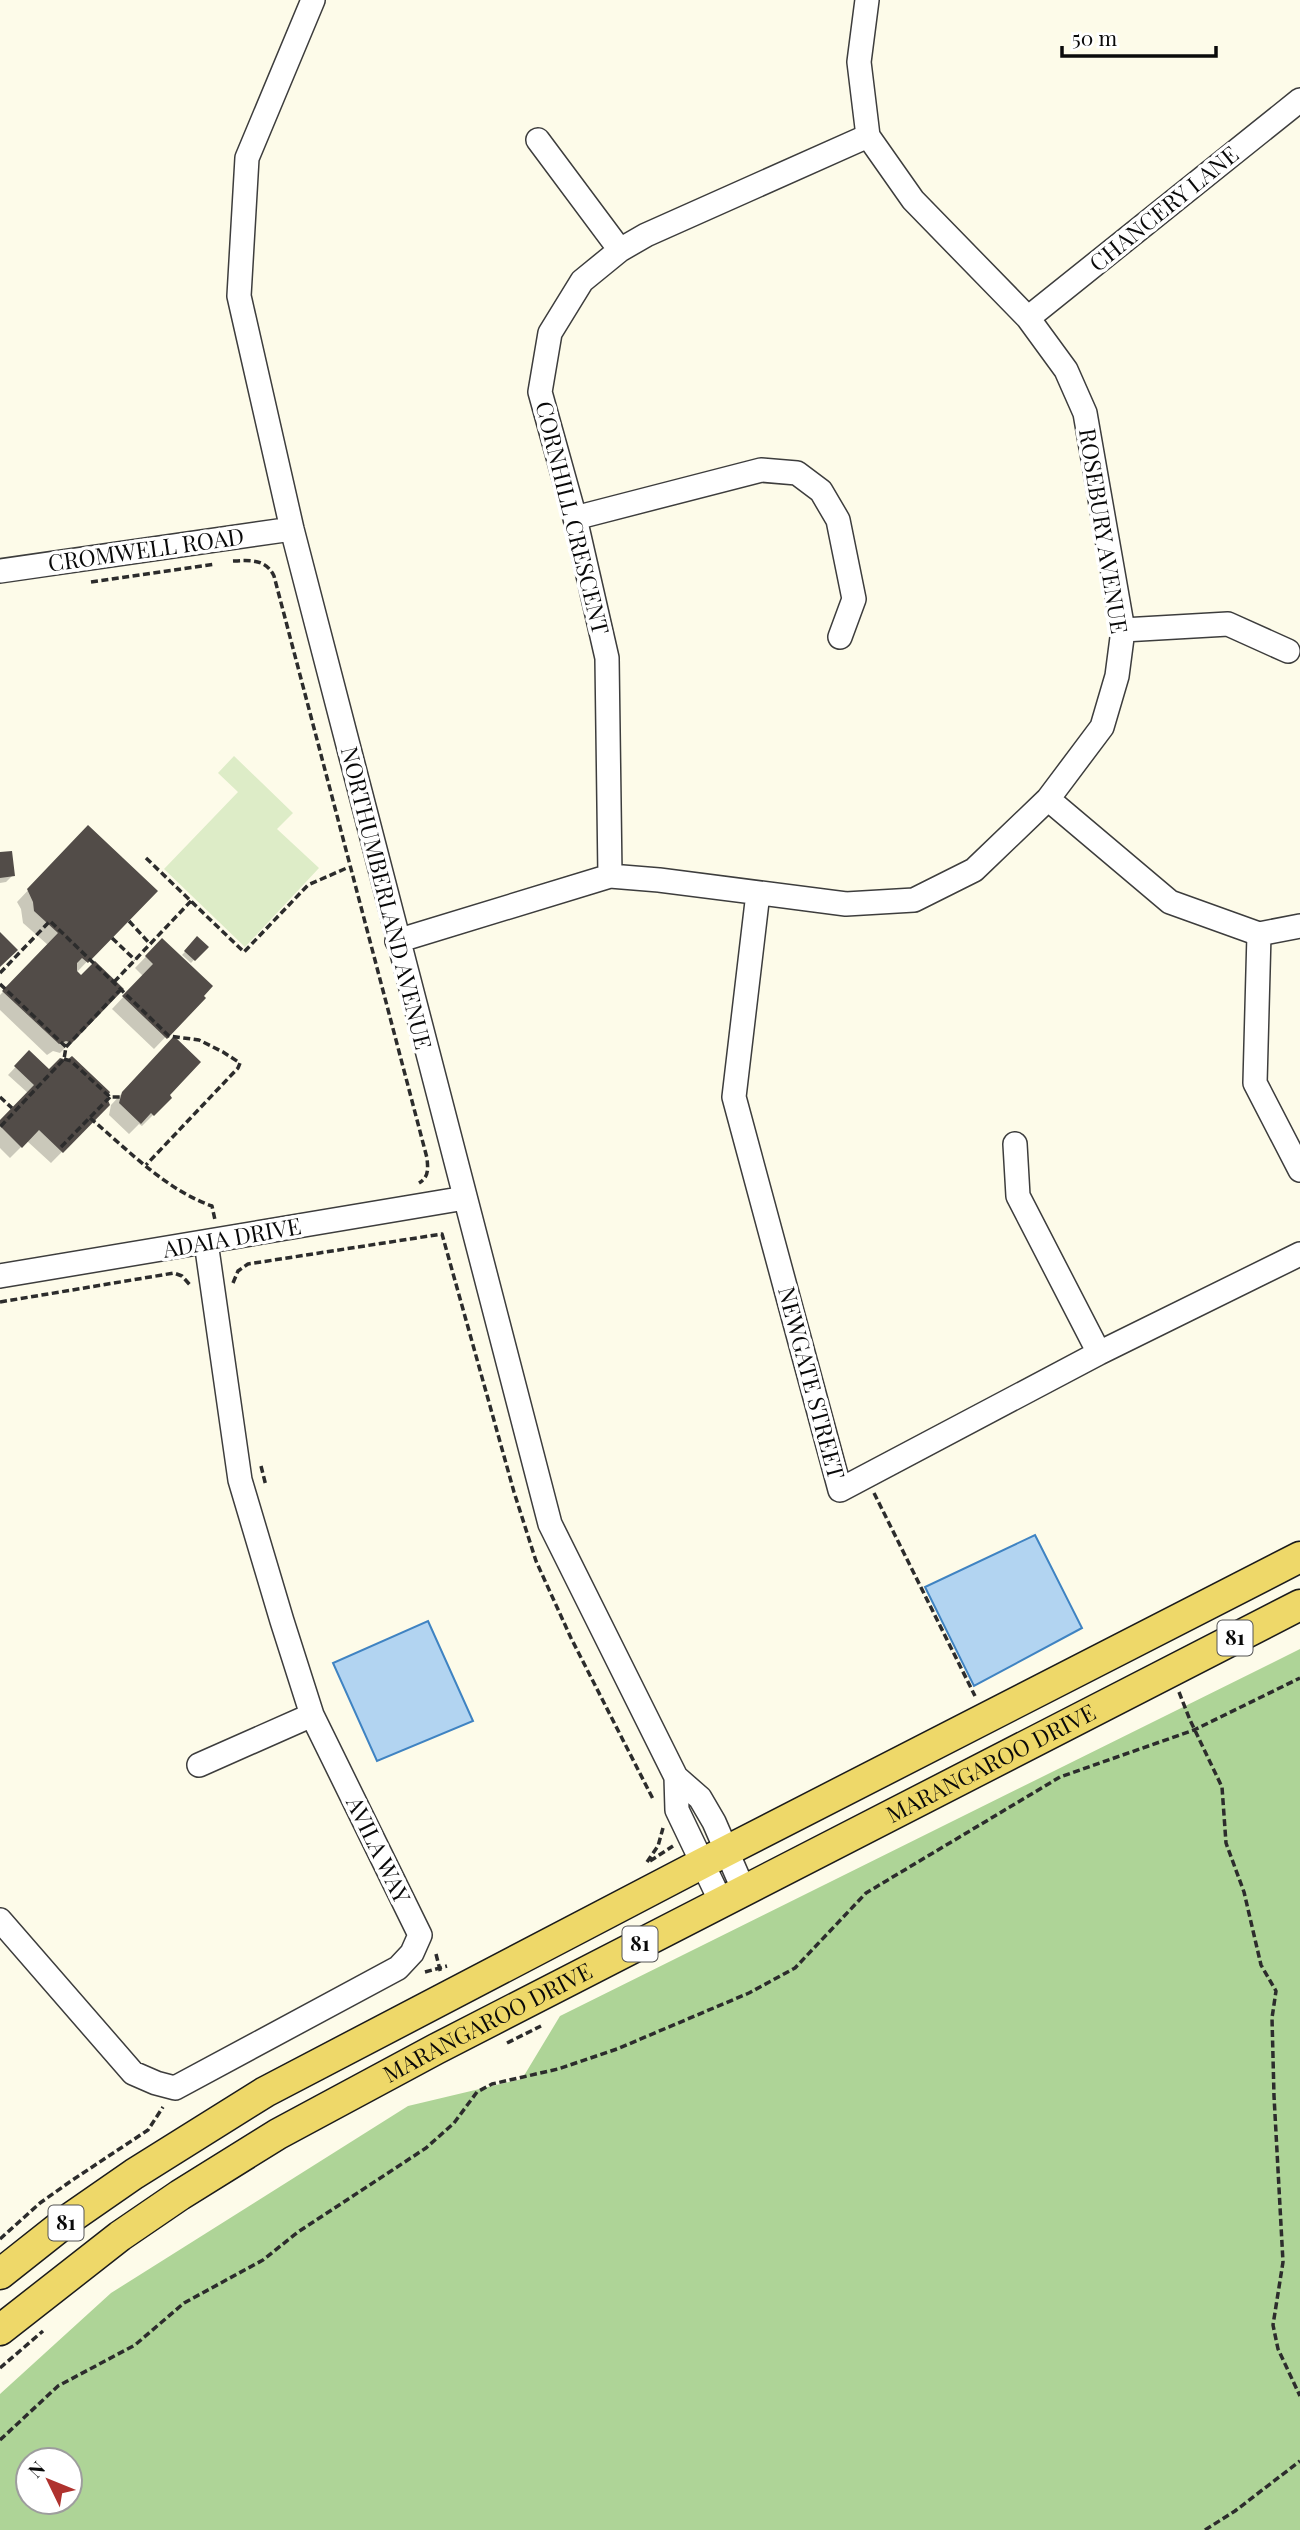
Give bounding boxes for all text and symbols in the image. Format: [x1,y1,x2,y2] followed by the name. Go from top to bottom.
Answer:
[1062,14,1216,58] scale bar
[1072,23,1118,51] text: 50 m
[1082,138,1244,278] street label: CHANCERY LANE
[529,398,617,637] street label: CORNHILL CRESCENT
[1073,426,1136,636] street label: ROSEBURY AVENUE
[46,519,246,578] street label: CROMWELL ROAD
[335,743,440,1052] street label: NORTHUMBERLAND AVENUE
[159,1209,303,1264] street label: ADAIA DRIVE
[772,1283,853,1482] street label: NEWGATE STREET
[1218,1620,1252,1656] road number: 81
[880,1696,1100,1829] street label: MARANGAROO DRIVE
[340,1790,419,1908] street label: AVILA WAY
[622,1926,658,1962] road number: 81
[377,1954,597,2089] street label: MARANGAROO DRIVE
[48,2206,84,2240] road number: 81
[14,2446,84,2516] north arrow
[22,2455,50,2483] text: N

